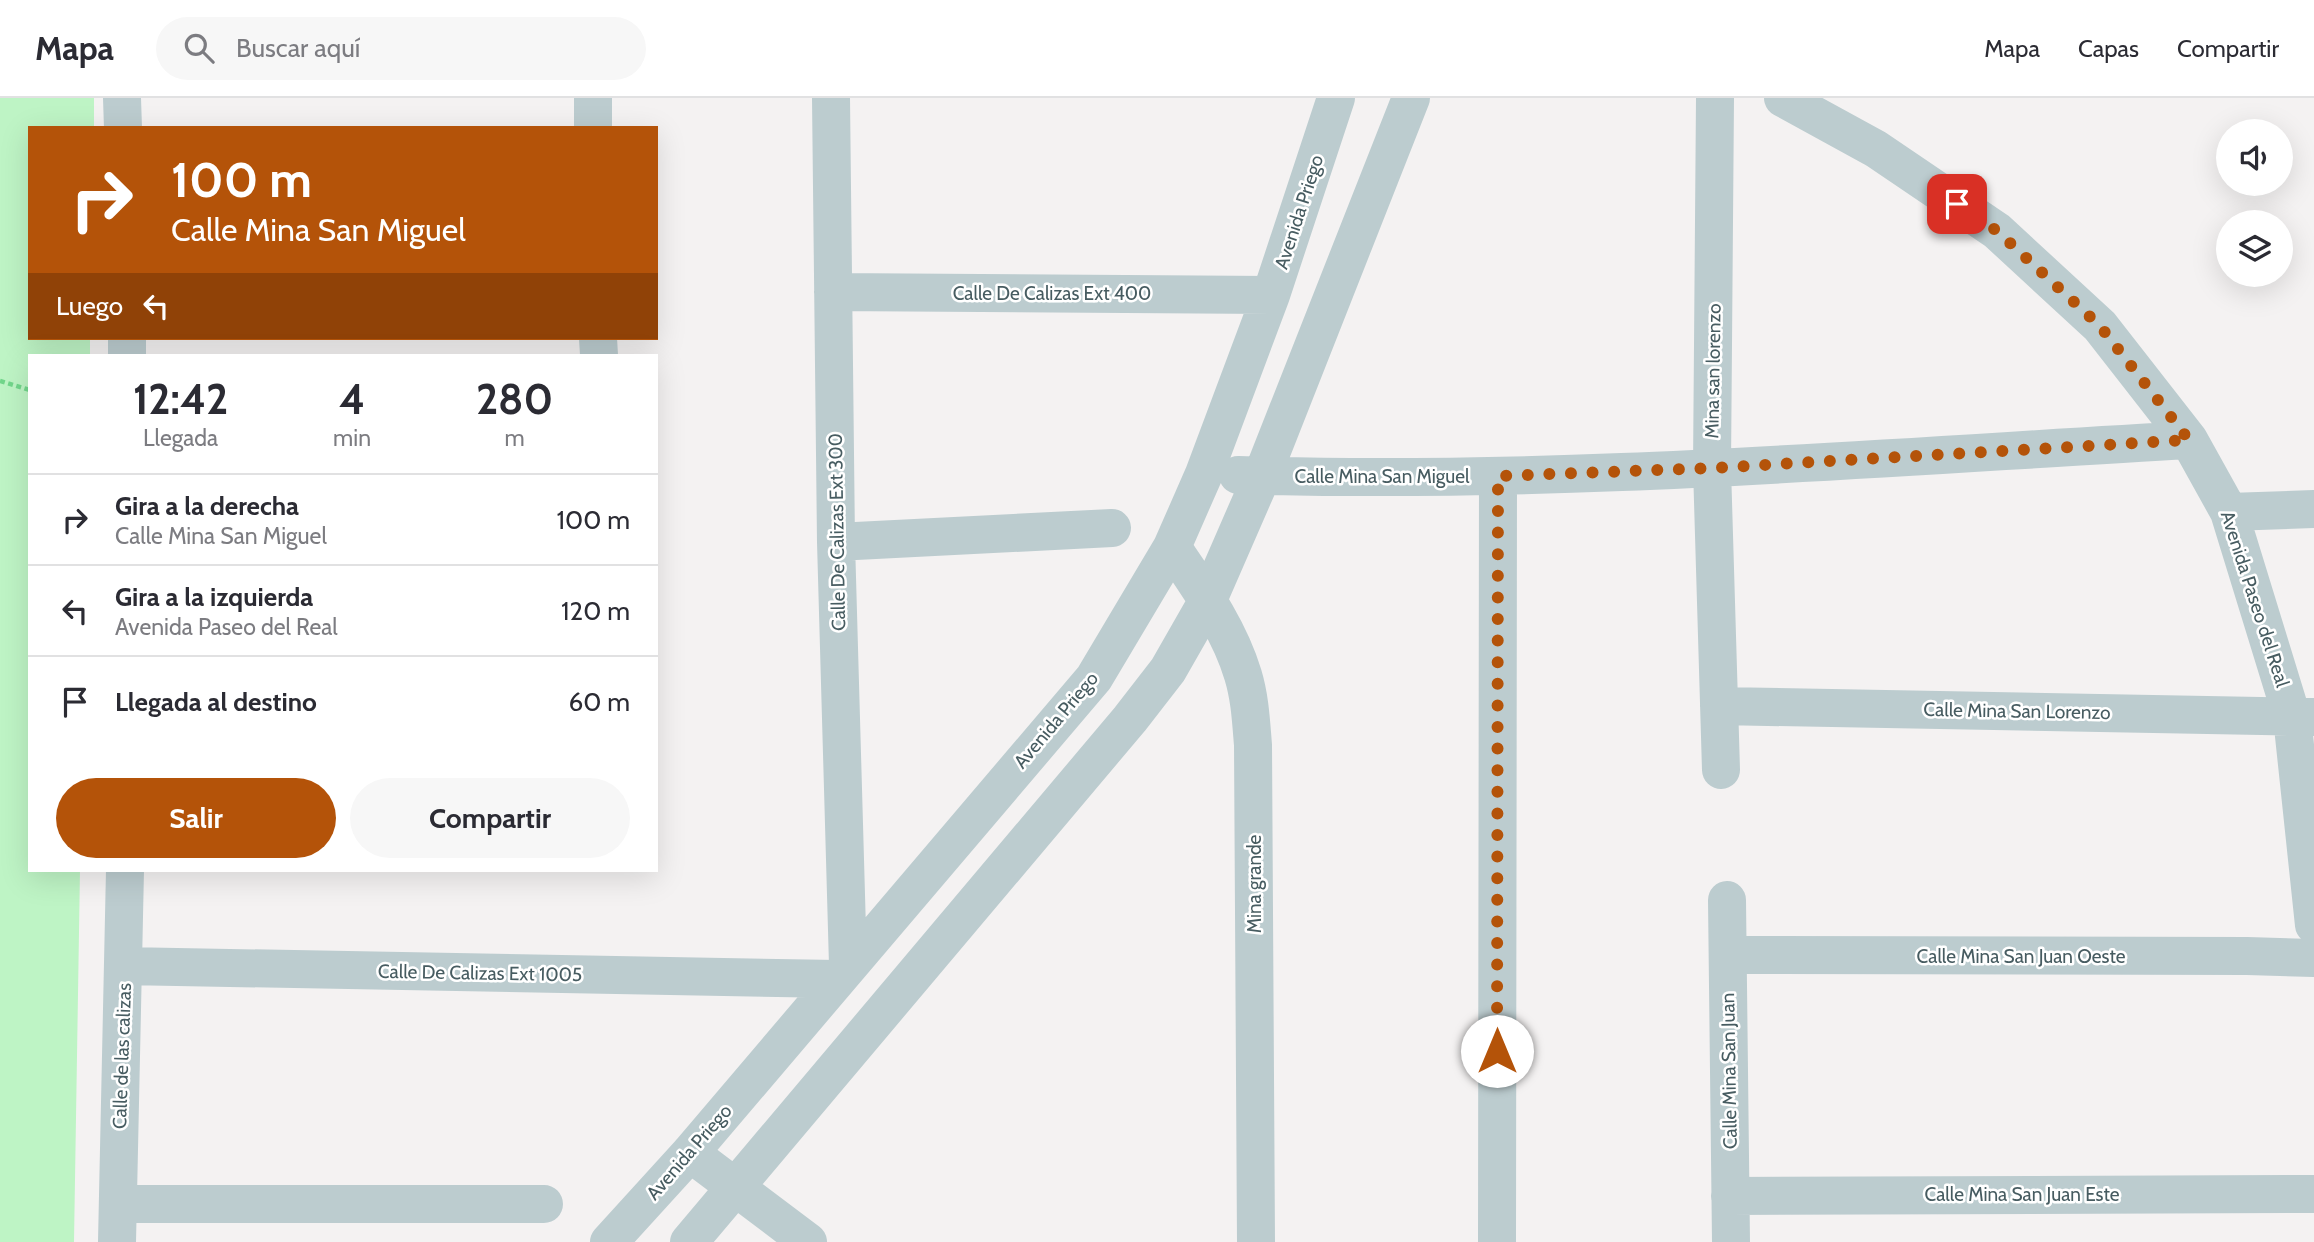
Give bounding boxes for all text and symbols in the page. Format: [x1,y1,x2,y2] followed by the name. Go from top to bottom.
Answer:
[156,17,646,80] search box
[35,28,114,68] text: Mapa
[180,29,218,67] icon: search
[236,32,360,64] text: Buscar aquí
[1984,34,2040,63] text: Mapa
[2078,34,2139,63] text: Capas
[2177,34,2279,63] text: Compartir
[2216,119,2293,287] map controls
[2216,119,2293,196] button: sound
[171,150,312,209] text: 100 m
[1270,152,1328,272] street label: Avenida Priego
[56,154,147,245] icon: right
[1927,174,1987,234] pin
[1938,185,1976,223] icon: arrive
[171,210,466,249] text: Calle Mina San Miguel
[2216,210,2293,287] button: layers
[953,282,1151,305] street label: Calle De Calizas Ext 400
[137,287,175,325] icon: left
[56,290,123,322] text: Luego
[1700,303,1726,439] street label: Mina san lorenzo
[133,373,228,425] text: 12:42
[339,373,365,425] text: 4
[476,373,553,425] text: 280
[143,424,218,452] text: Llegada
[333,424,371,452] text: min
[504,424,525,452] text: m
[824,433,850,631] street label: Calle De Calizas Ext 300
[1295,465,1470,488] street label: Calle Mina San Miguel
[115,490,299,522] text: Gira a la derecha
[56,501,94,539] icon: right
[557,504,630,536] text: 100 m
[2216,508,2295,691] street label: Avenida Paseo del Real
[115,522,327,550] text: Calle Mina San Miguel
[115,581,313,613] text: Gira a la izquierda
[56,592,94,630] icon: left
[561,595,630,627] text: 120 m
[115,613,338,641] text: Avenida Paseo del Real
[1009,667,1103,773] street label: Avenida Priego
[56,683,94,721] icon: arrive
[115,686,317,718] text: Llegada al destino
[568,686,630,718] text: 60 m
[1923,698,2111,724] street label: Calle Mina San Lorenzo
[56,778,336,858] button: Salir
[350,778,630,858] button: Compartir
[1243,834,1266,933] street label: Mina grande
[1917,945,2126,968] street label: Calle Mina San Juan Oeste
[378,960,582,986] street label: Calle De Calizas Ext 1005
[108,982,136,1129] street label: Calle de las calizas
[1716,993,1742,1149] street label: Calle Mina San Juan
[1460,1014,1534,1088] position arrow
[641,1100,737,1204] street label: Avenida Priego
[1924,1183,2120,1206] street label: Calle Mina San Juan Este

